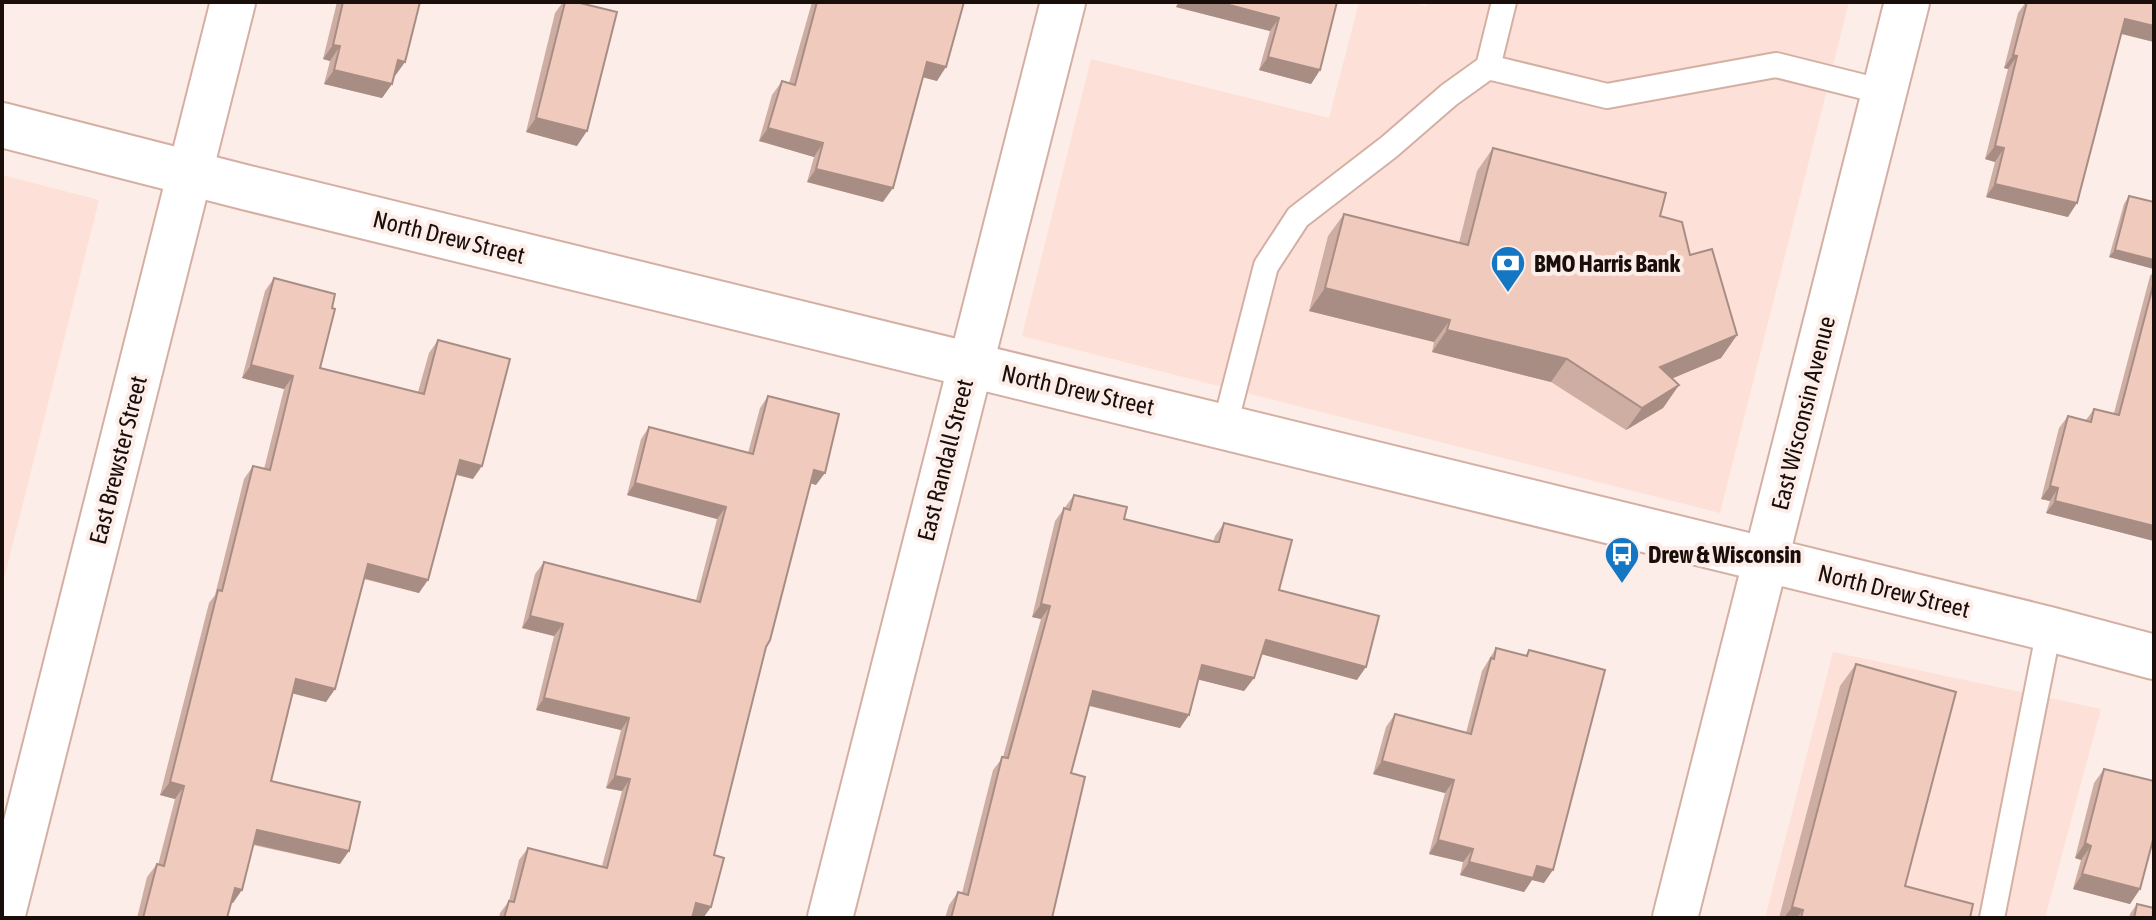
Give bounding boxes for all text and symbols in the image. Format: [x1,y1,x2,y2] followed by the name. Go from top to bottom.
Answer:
[370,205,528,269] street label: North Drew Street
[1489,244,1527,294] bank icon: BMO Harris Bank
[1534,250,1680,277] place label: BMO Harris Bank
[1766,313,1840,513] street label: East Wisconsin Avenue
[999,359,1157,421] street label: North Drew Street
[84,373,152,547] street label: East Brewster Street
[912,376,978,544] street label: East Randall Street
[1603,535,1641,585] bus stop icon: Drew & Wisconsin
[1648,541,1801,568] place label: Drew & Wisconsin
[1815,559,1973,623] street label: North Drew Street

